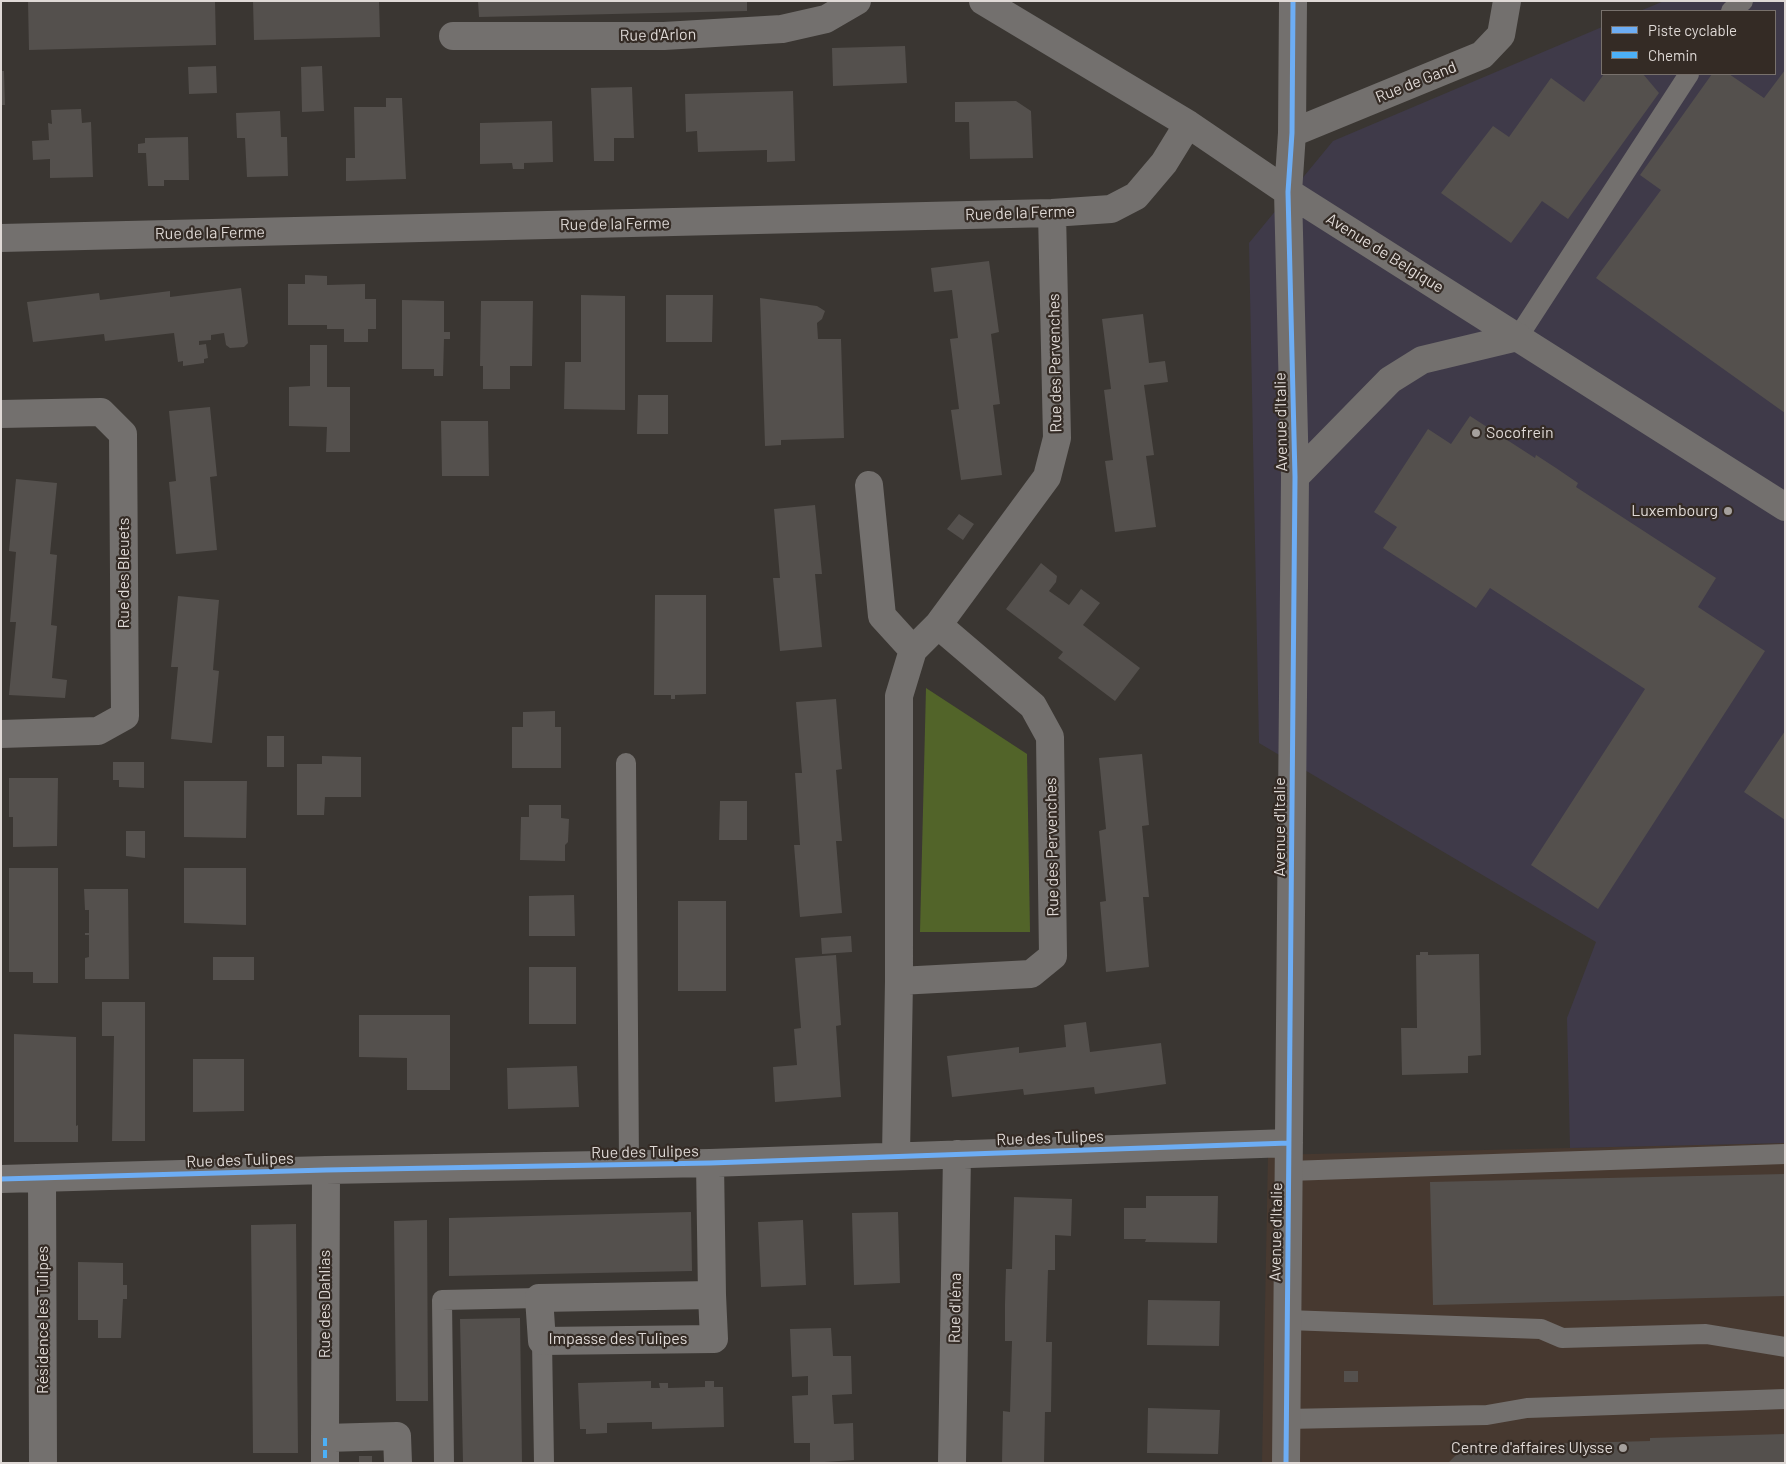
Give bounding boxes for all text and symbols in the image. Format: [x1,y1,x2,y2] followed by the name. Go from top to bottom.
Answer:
[1601,10,1776,75] legend
[1648,21,1737,39] text: Piste cyclable
[620,25,696,45] street label: Rue d'Arlon
[1648,46,1697,64] text: Chemin
[1373,57,1459,107] street label: Rue de Gand
[965,201,1075,225] street label: Rue de la Ferme
[1323,209,1447,297] street label: Avenue de Belgique
[560,213,670,235] street label: Rue de la Ferme
[155,222,265,244] street label: Rue de la Ferme
[1044,293,1066,433] street label: Rue des Pervenches
[1271,372,1291,472] street label: Avenue d'Italie
[1486,423,1554,443] place label: Socofrein
[1470,427,1482,439] marker: Socofrein
[1631,501,1718,521] place label: Luxembourg
[1722,505,1734,517] marker: Luxembourg
[114,518,134,628] street label: Rue des Bleuets
[1041,777,1063,917] street label: Rue des Pervenches
[1270,777,1290,877] street label: Avenue d'Italie
[996,1127,1104,1149] street label: Rue des Tulipes
[591,1141,699,1163] street label: Rue des Tulipes
[186,1149,294,1171] street label: Rue des Tulipes
[1266,1182,1286,1282] street label: Avenue d'Italie
[33,1246,53,1394] street label: Résidence les Tulipes
[315,1250,335,1358] street label: Rue des Dahlias
[945,1273,965,1343] street label: Rue d'Iéna
[549,1329,687,1349] street label: Impasse des Tulipes
[1451,1438,1613,1458] place label: Centre d'affaires Ulysse
[1617,1442,1629,1454] marker: Centre d'affaires Ulysse

